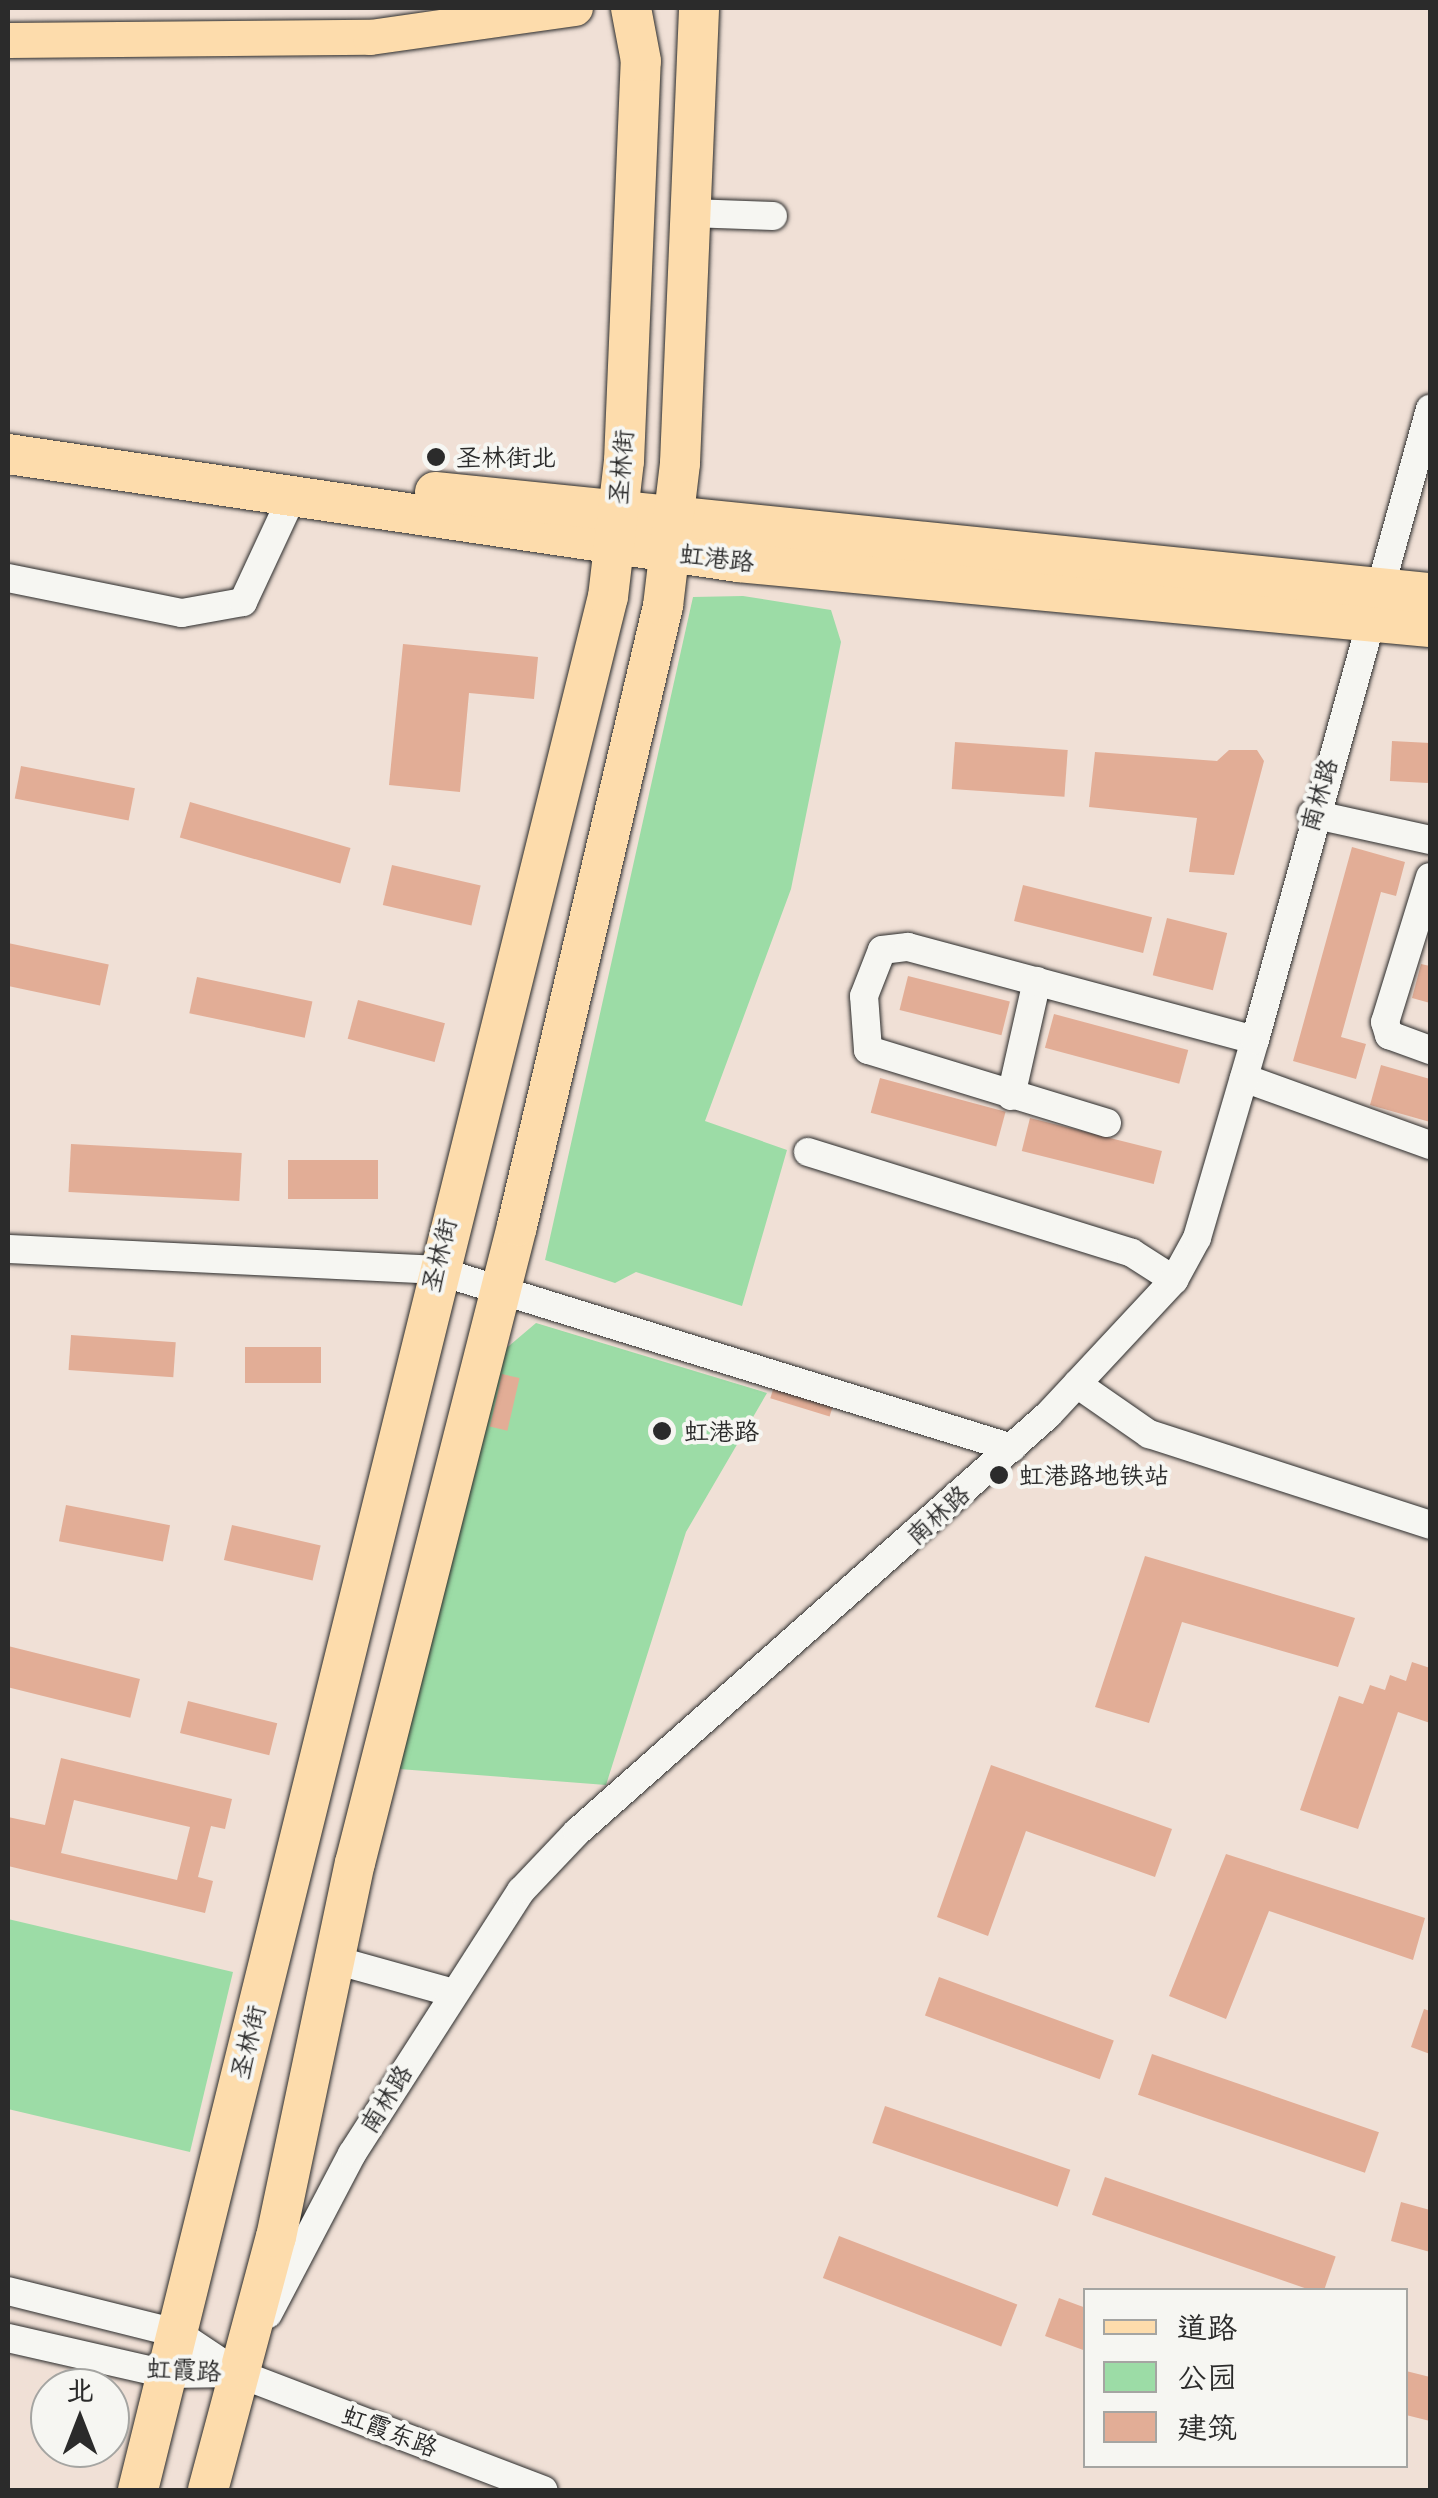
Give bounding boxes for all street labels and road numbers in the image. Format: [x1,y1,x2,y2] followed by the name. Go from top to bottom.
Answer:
[603,428,639,506] street label: 圣林街
[678,539,756,577] street label: 虹港路
[1294,755,1344,835] street label: 南林路
[415,1215,463,1295] street label: 圣林街
[900,1479,976,1551] street label: 南林路
[224,2002,272,2082] street label: 圣林街
[353,2059,419,2139] street label: 南林路
[146,2353,222,2387] street label: 虹霞路
[338,2399,442,2463] street label: 虹霞东路

